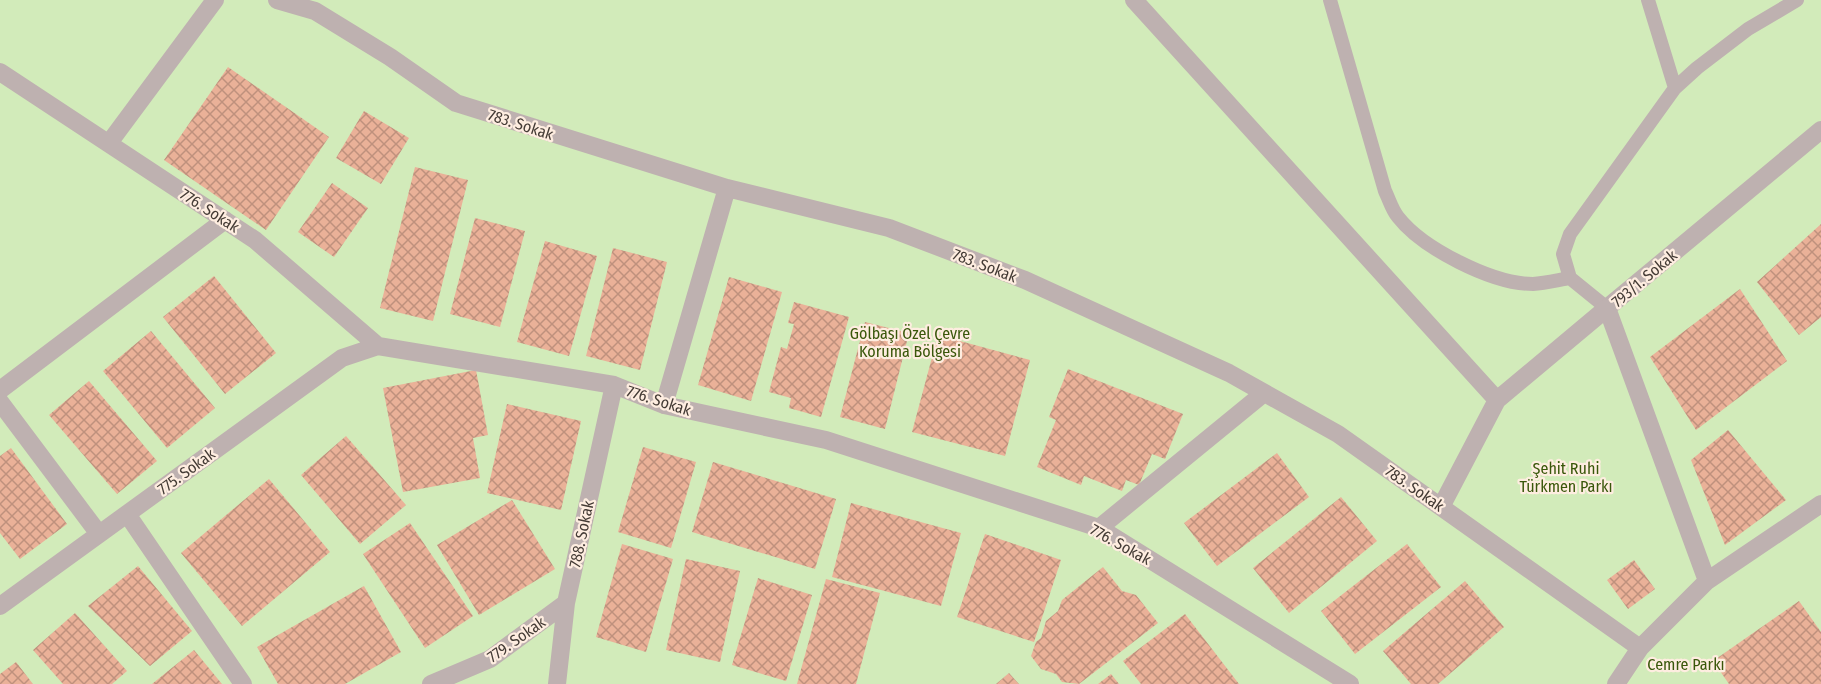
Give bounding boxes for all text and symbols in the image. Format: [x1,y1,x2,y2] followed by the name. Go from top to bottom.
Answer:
[486,105,556,144] street label: 783. Sokak
[177,184,243,237] street label: 776. Sokak
[950,245,1020,287] street label: 783. Sokak
[1608,245,1681,311] street label: 793/1. Sokak
[850,324,970,361] park label: Gölbaşı Özel Çevre Koruma Bölgesi
[624,381,694,420] street label: 776. Sokak
[154,444,219,499] street label: 775. Sokak
[1519,459,1613,496] park label: Şehit Ruhi Türkmen Parkı
[1382,461,1448,516] street label: 783. Sokak
[565,498,598,569] street label: 788. Sokak
[1087,520,1155,569] street label: 776. Sokak
[484,612,549,666] street label: 779. Sokak
[1647,655,1725,674] park label: Cemre Parkı

